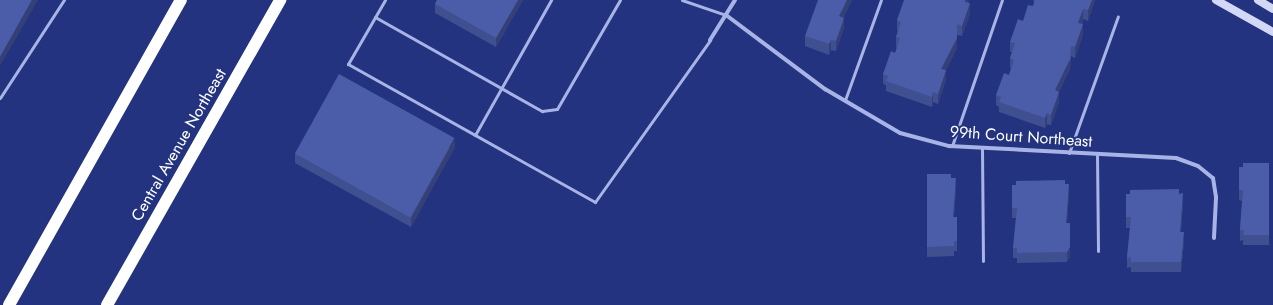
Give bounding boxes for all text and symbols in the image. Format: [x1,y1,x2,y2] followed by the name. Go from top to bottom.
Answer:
[127,65,231,225] street label: Central Avenue Northeast
[949,122,1093,152] street label: 99th Court Northeast

